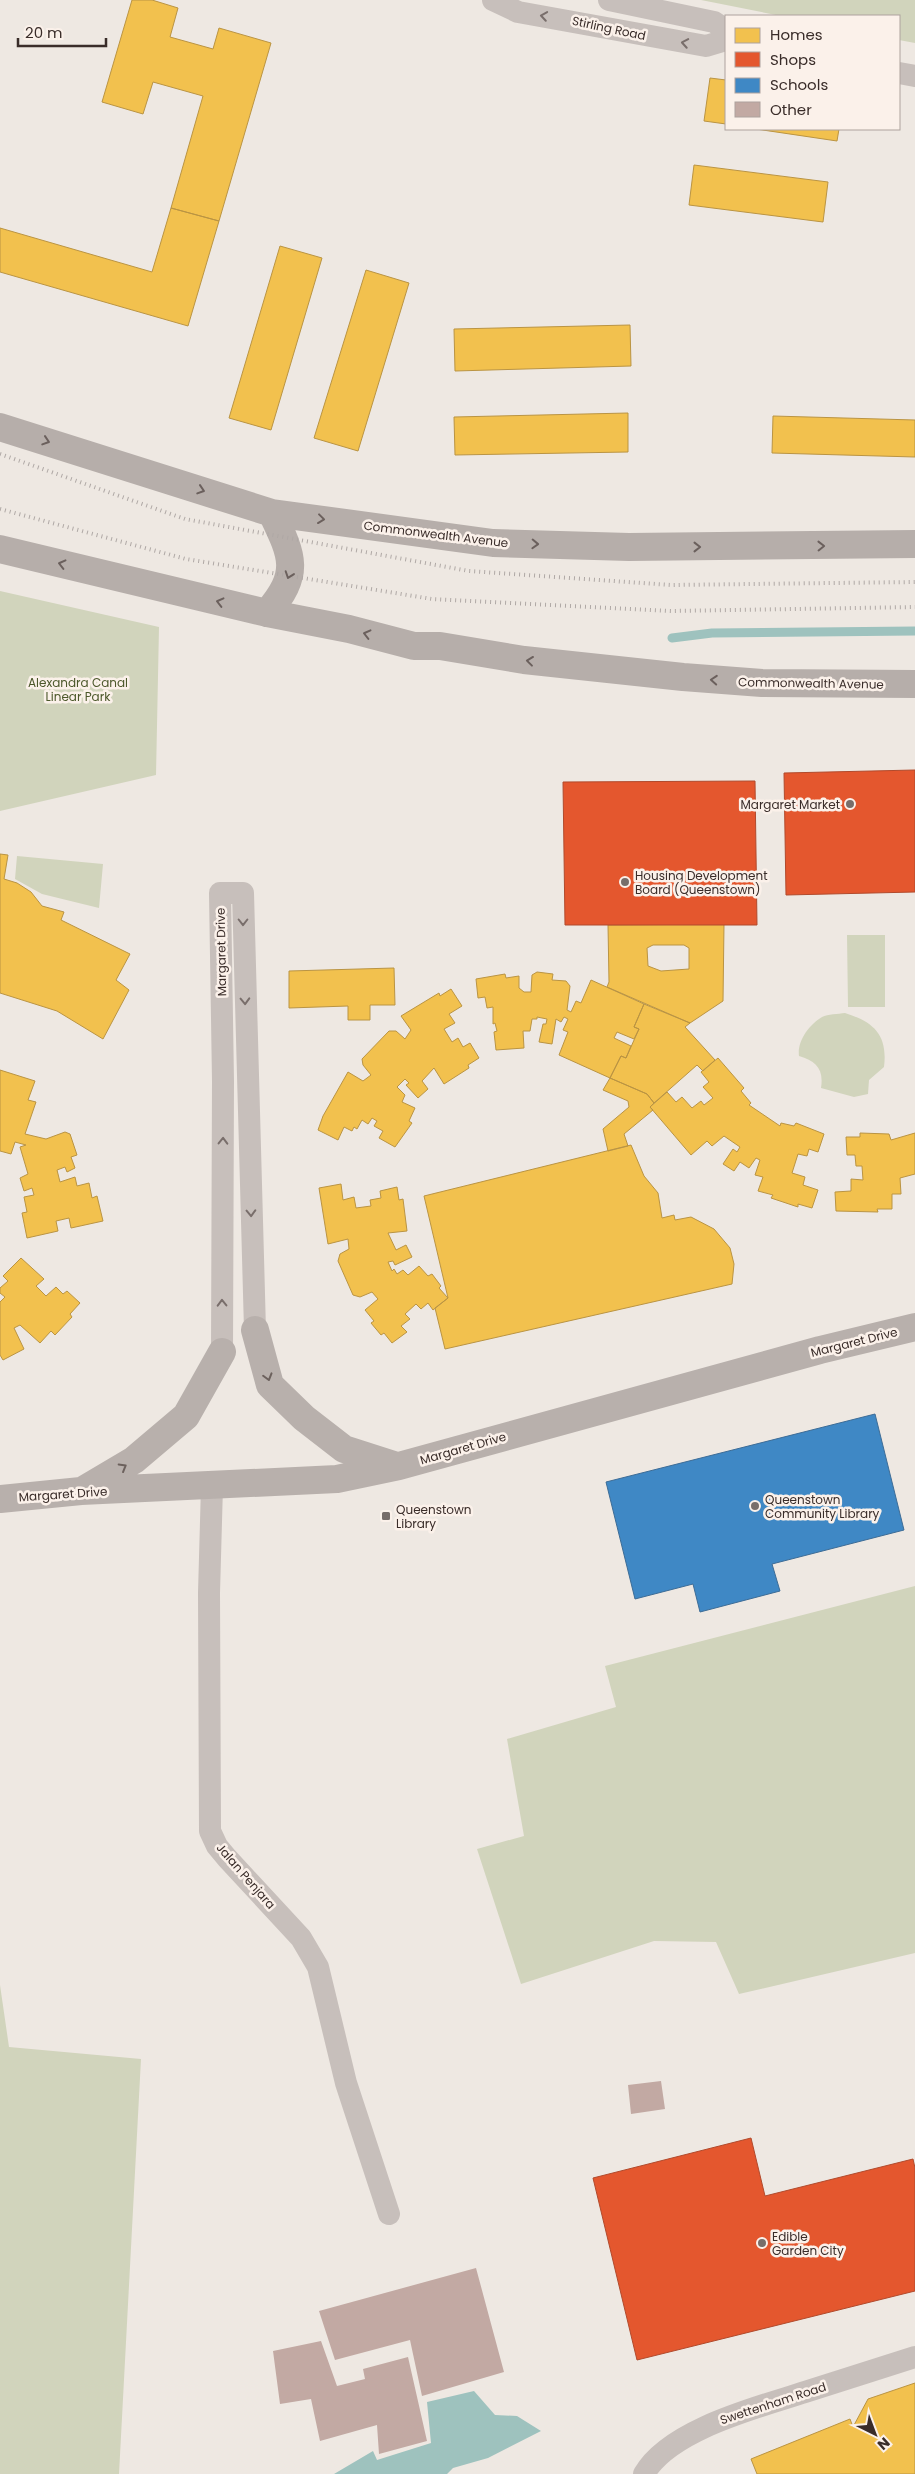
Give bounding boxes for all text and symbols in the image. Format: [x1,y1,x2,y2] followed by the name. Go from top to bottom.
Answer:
[540,11,549,21] one-way arrow
[571,12,647,44] street label: Stirling Road
[18,15,105,47] scale bar
[725,15,900,130] legend
[25,22,63,43] text: 20 m
[770,24,823,45] text: Homes
[681,38,690,48] one-way arrow
[770,49,816,70] text: Shops
[770,74,828,95] text: Schools
[770,99,812,120] text: Other
[42,436,50,446] one-way arrow
[197,485,205,495] one-way arrow
[317,513,325,524] one-way arrow
[363,517,509,551] street label: Commonwealth Avenue
[531,539,539,549] one-way arrow
[818,541,825,551] one-way arrow
[694,542,701,552] one-way arrow
[57,559,66,570] one-way arrow
[285,570,295,578] one-way arrow
[215,597,224,608] one-way arrow
[362,629,371,640] one-way arrow
[526,656,534,667] one-way arrow
[738,673,884,693] street label: Commonwealth Avenue
[28,674,128,705] park label: Alexandra Canal Linear Park
[710,674,718,685] one-way arrow
[740,796,840,813] place label: Margaret Market
[844,798,856,810] marker: Margaret Market
[635,867,768,898] place label: Housing Development Board (Queenstown)
[619,876,631,888] marker: Housing Development Board (Queenstown)
[212,907,230,997] street label: Margaret Drive
[238,919,248,927] one-way arrow
[239,997,250,1005] one-way arrow
[218,1137,228,1144] one-way arrow
[246,1210,257,1218] one-way arrow
[217,1299,227,1307] one-way arrow
[809,1323,899,1361] street label: Margaret Drive
[262,1373,272,1381] one-way arrow
[418,1428,508,1468] street label: Margaret Drive
[118,1463,127,1473] one-way arrow
[18,1482,108,1506] street label: Margaret Drive
[765,1491,880,1522] place label: Queenstown Community Library
[749,1500,761,1512] marker: Queenstown Community Library
[396,1501,472,1532] place label: Queenstown Library
[380,1510,392,1522] marker: Queenstown Library
[213,1839,279,1913] street label: Jalan Penjara
[772,2228,844,2259] place label: Edible Garden City
[756,2237,768,2249] marker: Edible Garden City
[718,2378,828,2428] street label: Swettenham Road
[850,2409,900,2459] north arrow
[873,2433,894,2455] text: N

